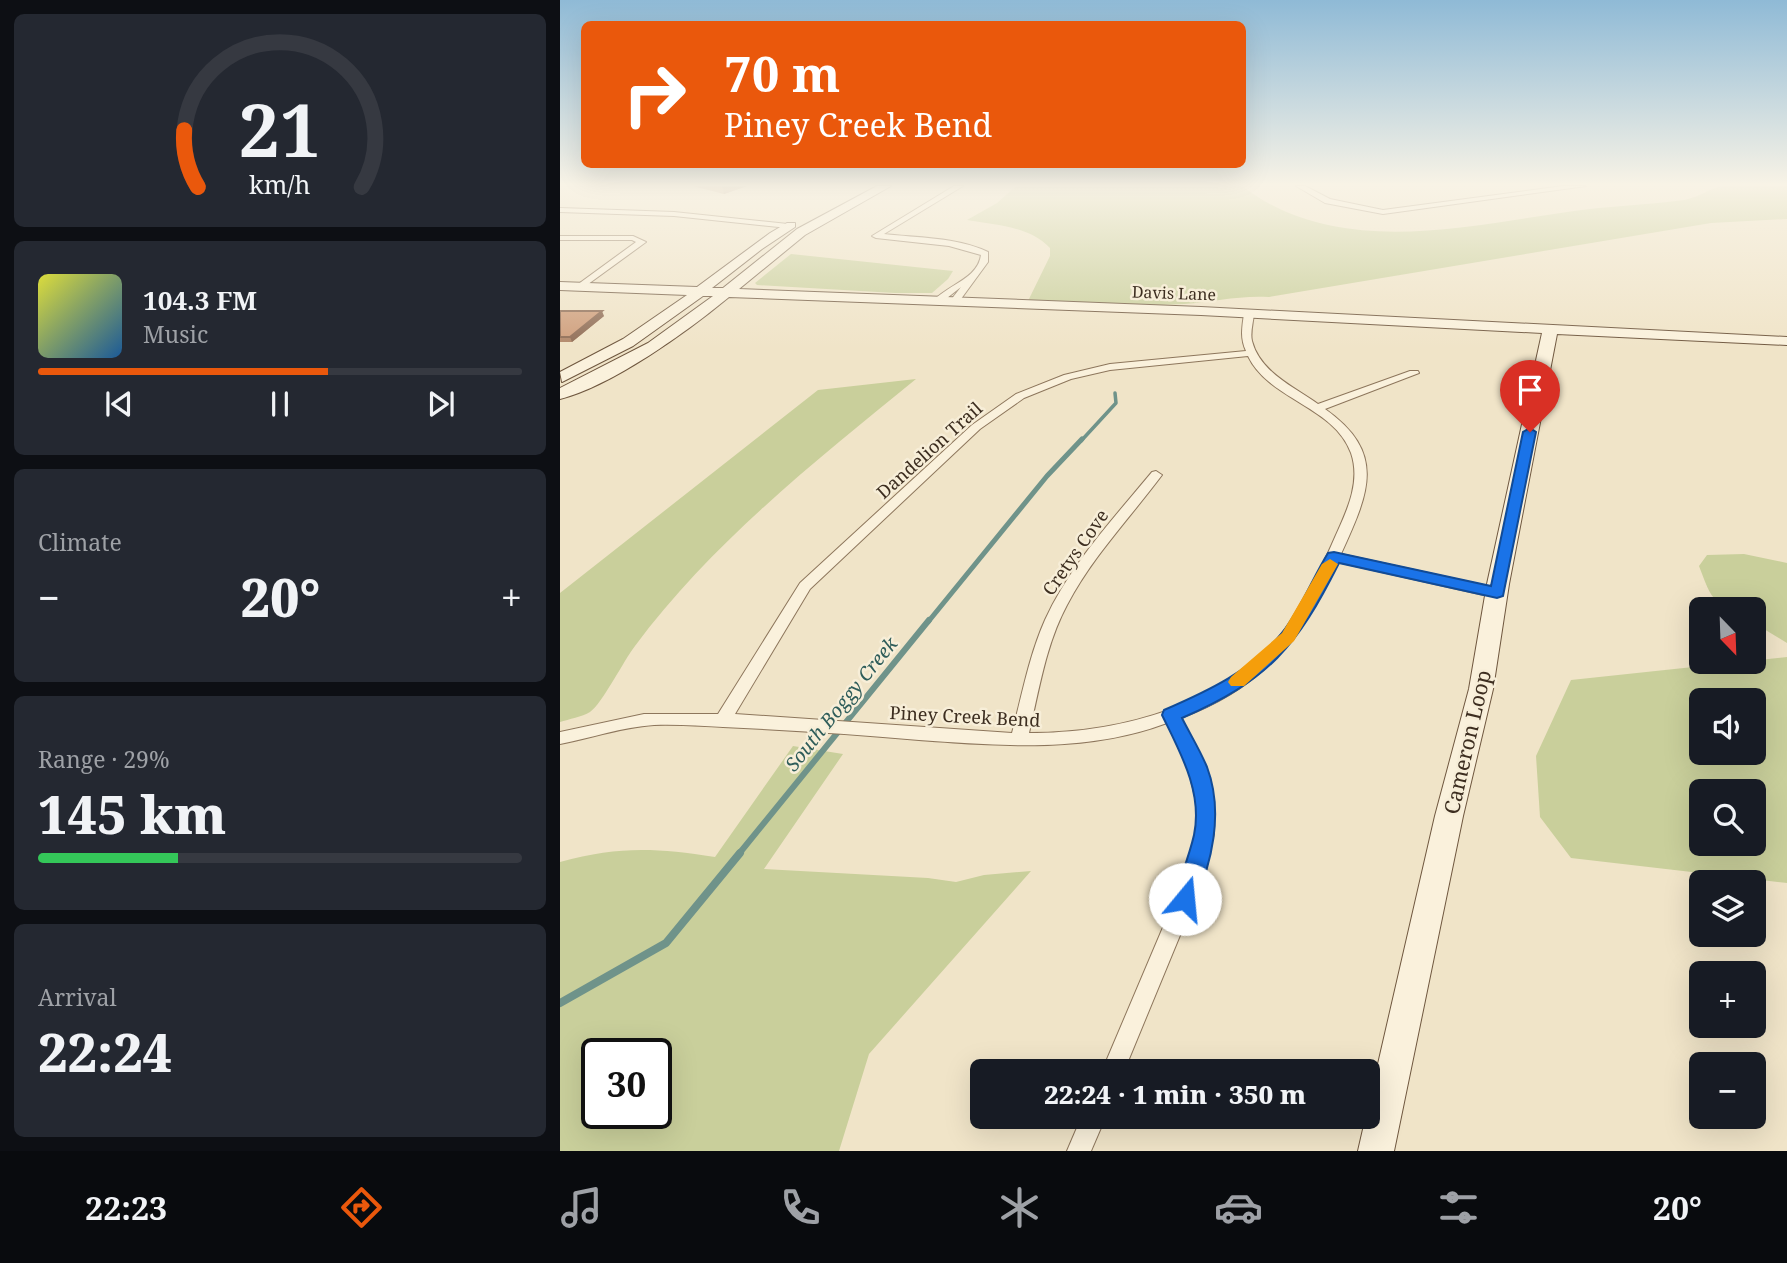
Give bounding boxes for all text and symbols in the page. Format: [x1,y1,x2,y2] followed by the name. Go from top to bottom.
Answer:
[724,40,840,106] text: 70 m
[609,49,700,140] icon: right
[239,79,321,178] text: 21
[724,103,992,146] text: Piney Creek Bend
[249,167,311,201] text: km/h
[1132,281,1216,305] street label: Davis Lane
[143,282,257,318] text: 104.3 FM
[143,318,208,350] text: Music
[1500,360,1560,432] pin
[1511,371,1549,409] icon: arrive
[100,385,138,423] icon: previous
[261,385,299,423] icon: pause
[422,385,460,423] icon: next
[871,396,987,504] street label: Dandelion Trail
[1037,504,1113,600] street label: Cretys Cove
[38,526,122,558] text: Climate
[240,561,320,632] text: 20°
[38,571,60,623] text: −
[501,571,522,623] text: +
[1689,597,1766,674] north arrow
[1689,597,1766,1129] map controls
[779,631,904,776] water label: South Boggy Creek
[1437,667,1497,817] street label: Cameron Loop
[1689,688,1766,765] button: sound
[889,700,1041,732] street label: Piney Creek Bend
[38,743,170,775] text: Range · 29%
[38,778,226,849] text: 145 km
[1689,779,1766,856] button: search
[1148,862,1222,936] position arrow
[1689,870,1766,947] button: layers
[1689,961,1766,1038] button: +
[38,981,117,1013] text: Arrival
[38,1016,172,1087] text: 22:24
[581,1038,672,1129] speed limit sign: 30
[1689,1052,1766,1129] button: −
[1044,1076,1306,1112] text: 22:24 · 1 min · 350 m
[337,1183,386,1232] icon: directions
[557,1183,606,1232] icon: music
[776,1183,825,1232] icon: phone
[995,1183,1044,1232] icon: climate
[1214,1183,1263,1232] icon: car
[1434,1183,1483,1232] icon: filters
[85,1186,167,1229] text: 22:23
[1653,1186,1702,1229] text: 20°

